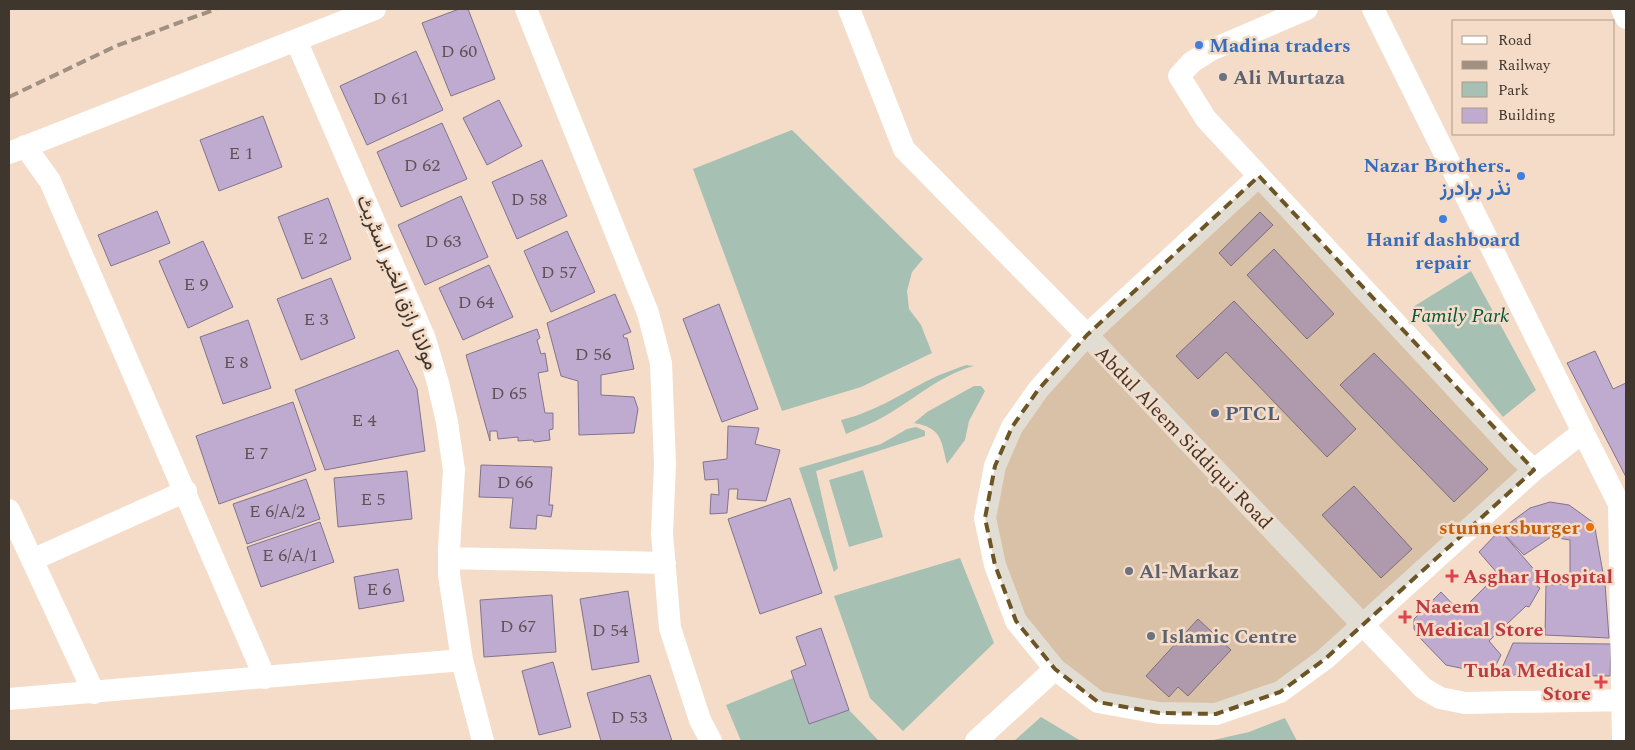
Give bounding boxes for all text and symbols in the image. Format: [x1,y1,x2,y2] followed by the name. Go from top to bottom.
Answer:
[1452,20,1615,135] legend
[1498,29,1532,52] text: Road
[1209,31,1351,61] place label: Madina traders
[441,38,477,65] house number: D 60
[1193,39,1205,51] marker: Madina traders
[1498,54,1551,77] text: Railway
[1233,63,1346,93] place label: Ali Murtaza
[1217,71,1229,83] marker: Ali Murtaza
[1498,79,1529,102] text: Park
[373,85,409,112] house number: D 61
[1498,104,1555,127] text: Building
[228,140,254,167] house number: E 1
[1364,151,1511,204] place label: Nazar Brothers۔ نذر برادرز
[404,152,440,179] house number: D 62
[1515,170,1527,182] marker: Nazar Brothers۔ نذر برادرز
[511,186,547,213] house number: D 58
[348,190,446,374] street label: مولانا رازق الخیر اسٹریٹ
[1437,213,1449,225] marker: Hanif dashboard repair
[302,225,328,252] house number: E 2
[1366,225,1521,278] place label: Hanif dashboard repair
[425,228,461,255] house number: D 63
[541,259,577,286] house number: D 57
[183,271,209,298] house number: E 9
[458,289,494,316] house number: D 64
[1411,301,1510,331] park label: Family Park
[303,306,329,333] house number: E 3
[1087,339,1279,536] street label: Abdul Aleem Siddiqui Road
[575,341,611,368] house number: D 56
[223,349,249,376] house number: E 8
[491,380,527,407] house number: D 65
[1225,399,1280,429] place label: PTCL
[351,407,377,434] house number: E 4
[1209,407,1221,419] marker: PTCL
[243,440,269,467] house number: E 7
[497,469,533,496] house number: D 66
[360,486,386,513] house number: E 5
[249,498,305,525] house number: E 6/A/2
[1439,513,1580,543] place label: stunnersburger
[1584,521,1596,533] marker: stunnersburger
[262,542,318,569] house number: E 6/A/1
[1139,557,1239,587] place label: Al-Markaz
[1463,562,1613,592] place label: Asghar Hospital
[1123,565,1135,577] marker: Al-Markaz
[1445,569,1459,583] marker: Asghar Hospital
[366,576,392,603] house number: E 6
[1415,592,1543,645] place label: Naeem Medical Store
[1399,611,1411,623] marker: Naeem Medical Store
[500,613,536,640] house number: D 67
[592,617,628,644] house number: D 54
[1161,622,1297,652] place label: Islamic Centre
[1145,630,1157,642] marker: Islamic Centre
[1463,656,1591,709] place label: Tuba Medical Store
[1595,676,1607,688] marker: Tuba Medical Store
[611,704,647,731] house number: D 53

